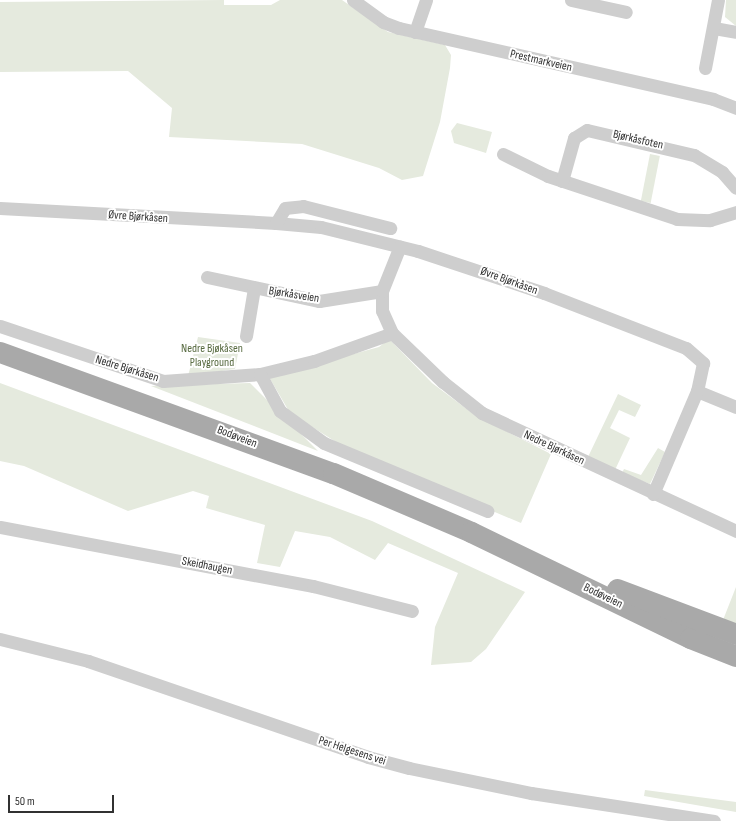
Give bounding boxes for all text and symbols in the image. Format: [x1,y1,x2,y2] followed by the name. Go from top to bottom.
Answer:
[509,47,573,75] street label: Prestmarkveien
[611,127,665,153] street label: Bjørkåsfoten
[108,208,168,226] street label: Øvre Bjørkåsen
[478,264,540,298] street label: Øvre Bjørkåsen
[268,284,320,306] street label: Bjørkåsveien
[181,342,243,370] park label: Nedre Bjøkåsen Playground
[94,353,160,385] street label: Nedre Bjørkåsen
[215,423,259,451] street label: Bodøveien
[521,428,587,468] street label: Nedre Bjørkåsen
[181,554,233,578] street label: Skeidhaugen
[581,580,625,612] street label: Bodøveien
[316,733,388,769] street label: Per Helgesens vei
[10,787,116,813] scale bar
[15,794,35,809] text: 50 m

